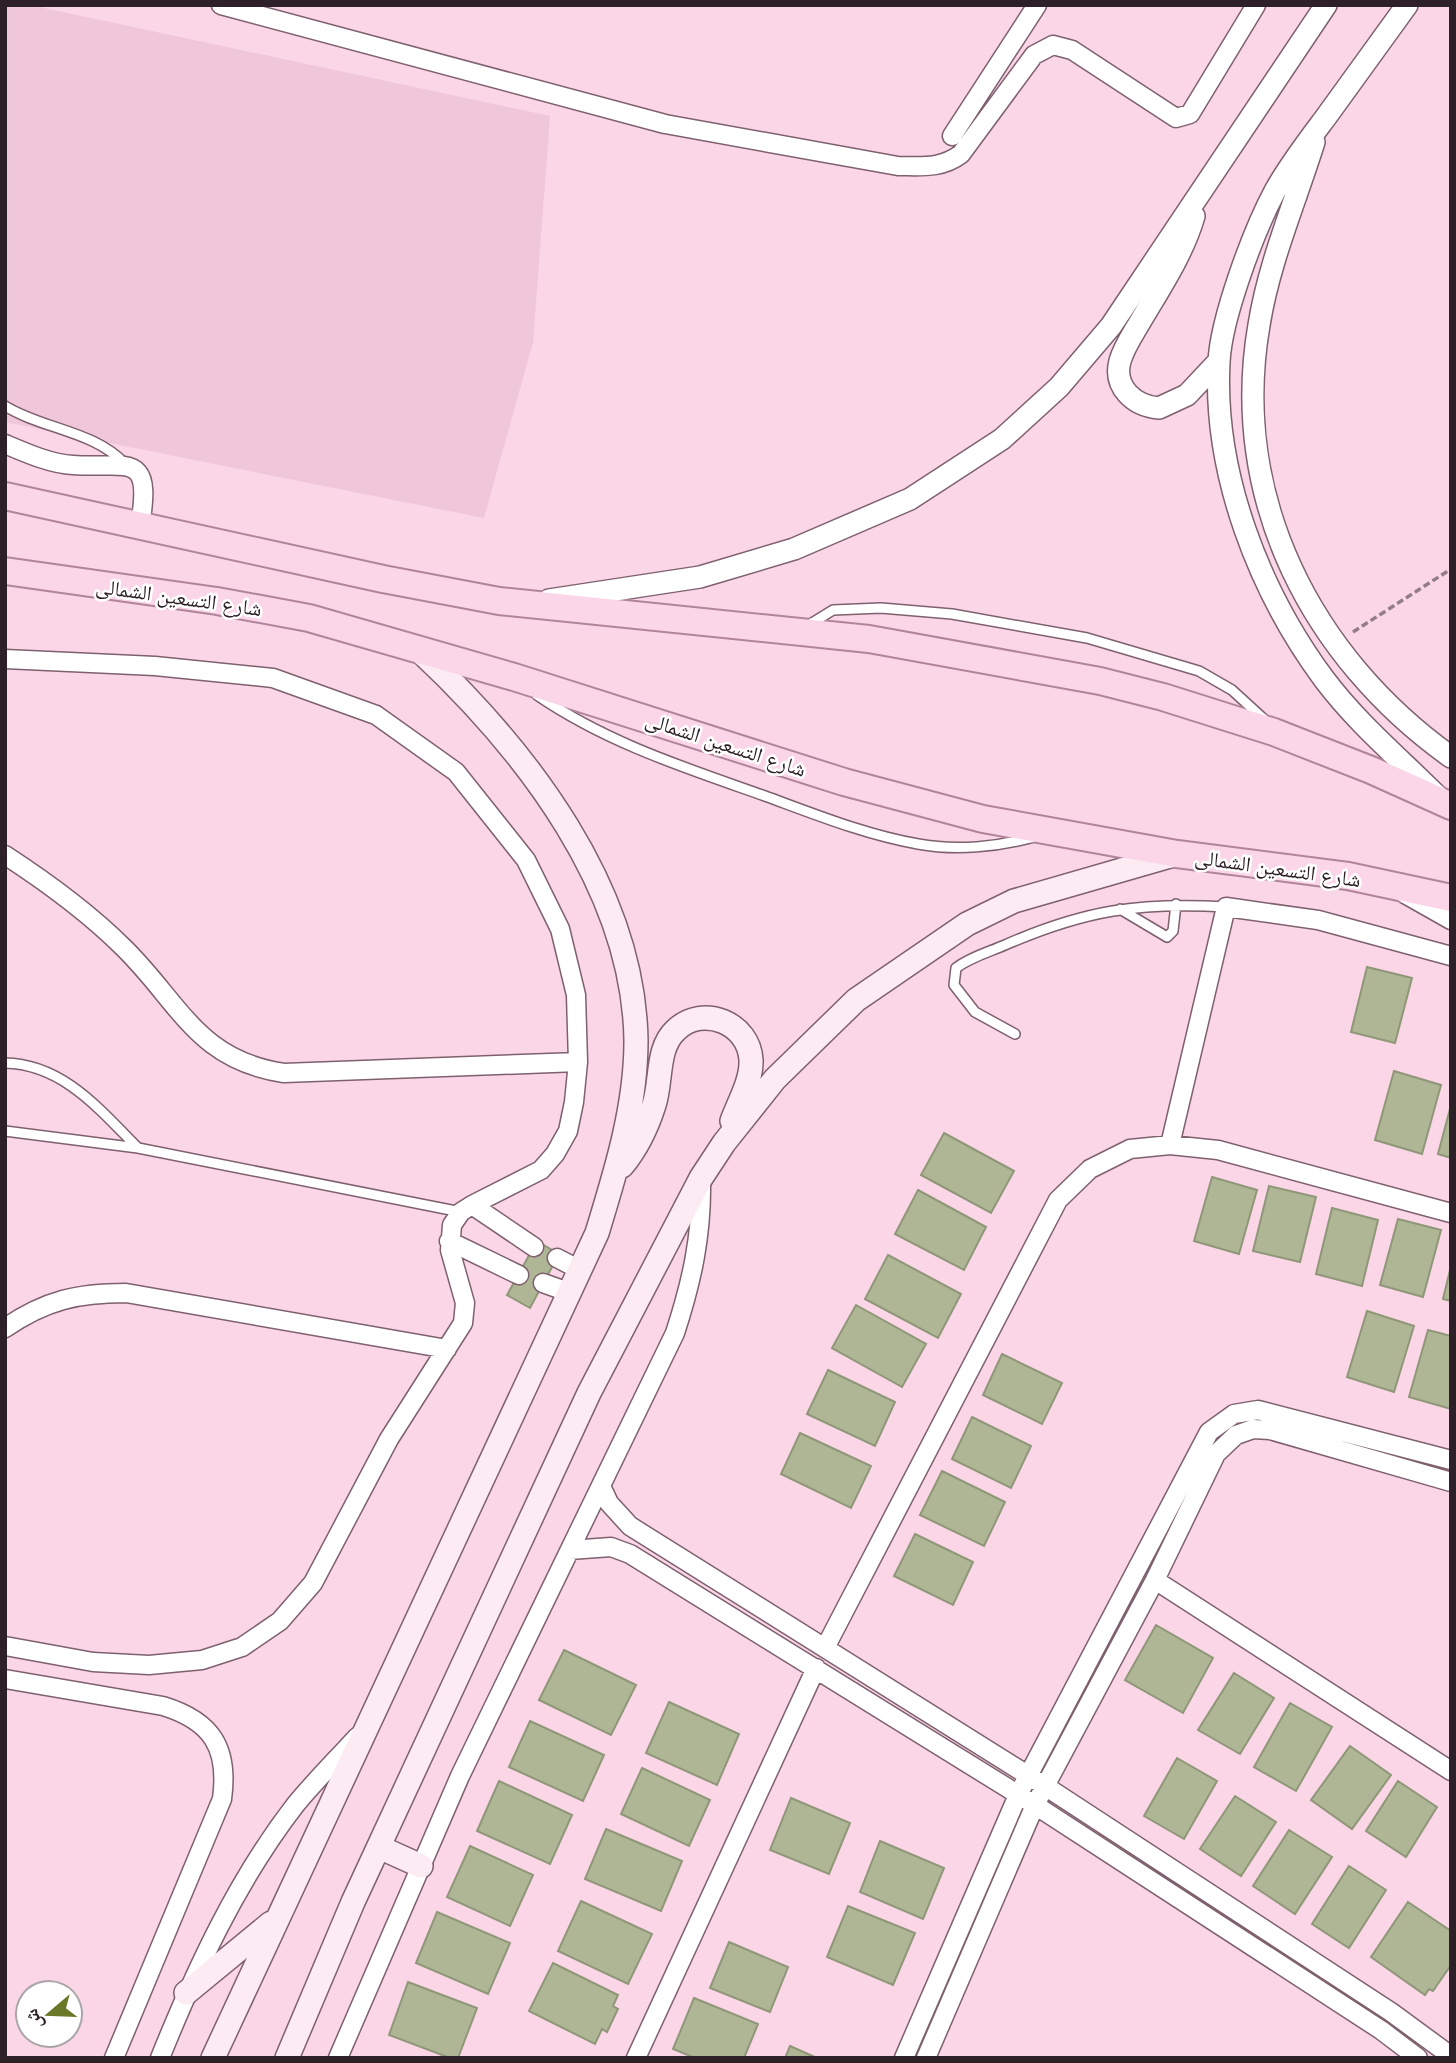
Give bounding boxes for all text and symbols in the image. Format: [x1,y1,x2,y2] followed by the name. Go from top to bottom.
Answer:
[94,574,263,622] street label: شارع التسعين الشمالى
[642,707,809,783] street label: شارع التسعين الشمالى
[1193,845,1362,893] street label: شارع التسعين الشمالى
[14,1979,84,2049] north arrow
[20,2006,48,2032] text: ش

